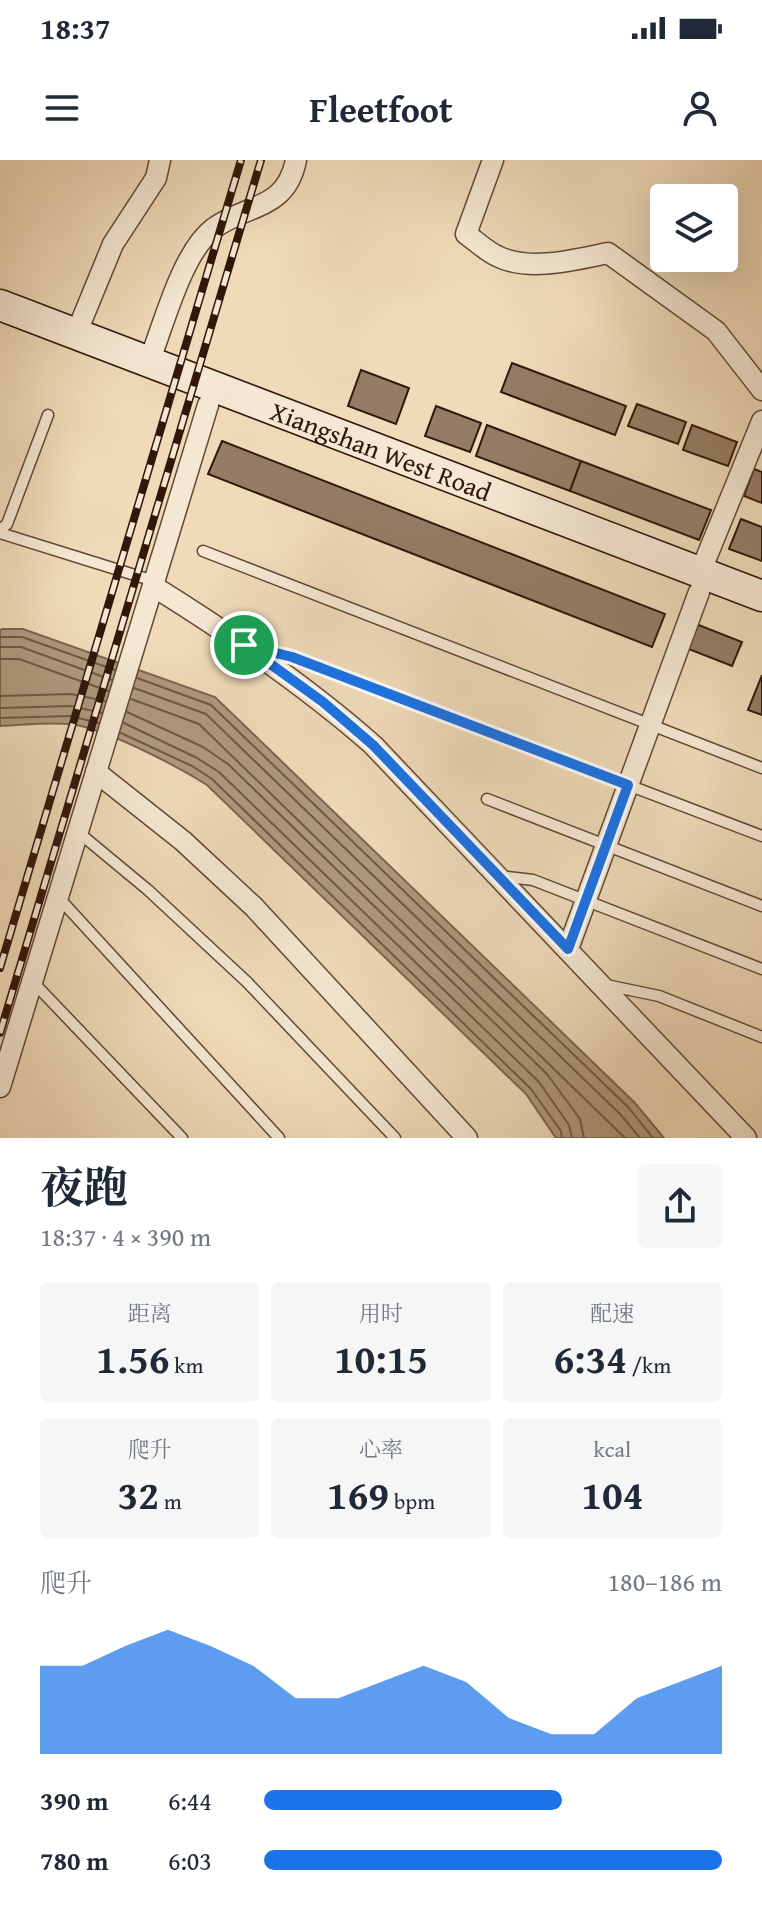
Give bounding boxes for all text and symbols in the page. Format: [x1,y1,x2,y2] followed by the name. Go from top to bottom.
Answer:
[40,6,111,50] text: 18:37
[309,82,453,135] text: Fleetfoot
[40,86,84,130] icon: menu
[678,86,722,130] icon: person
[650,184,738,272] map controls
[650,184,738,272] button: layers
[265,391,497,511] street label: Xiangshan West Road
[210,611,278,679] pin
[222,623,266,667] icon: arrive
[40,1155,128,1219] text: 夜跑
[638,1164,722,1248] button: share
[40,1217,211,1256] text: 18:37 · 4 × 390 m
[128,1297,172,1329] text: 距离
[359,1297,403,1329] text: 用时
[590,1297,634,1329] text: 配速
[96,1329,169,1388] text: 1.56
[334,1329,428,1388] text: 10:15
[553,1329,627,1388] text: 6:34
[169,1349,203,1381] text: km
[627,1349,671,1381] text: /km
[128,1433,172,1465] text: 爬升
[359,1433,403,1465] text: 心率
[594,1433,631,1465] text: kcal
[118,1465,159,1524] text: 32
[327,1465,389,1524] text: 169
[581,1465,643,1524] text: 104
[159,1485,182,1517] text: m
[389,1485,435,1517] text: bpm
[608,1562,722,1601] text: 180–186 m
[40,1563,92,1602] text: 爬升
[40,1781,108,1820] text: 390 m
[168,1781,212,1820] text: 6:44
[40,1841,108,1880] text: 780 m
[168,1841,212,1880] text: 6:03

